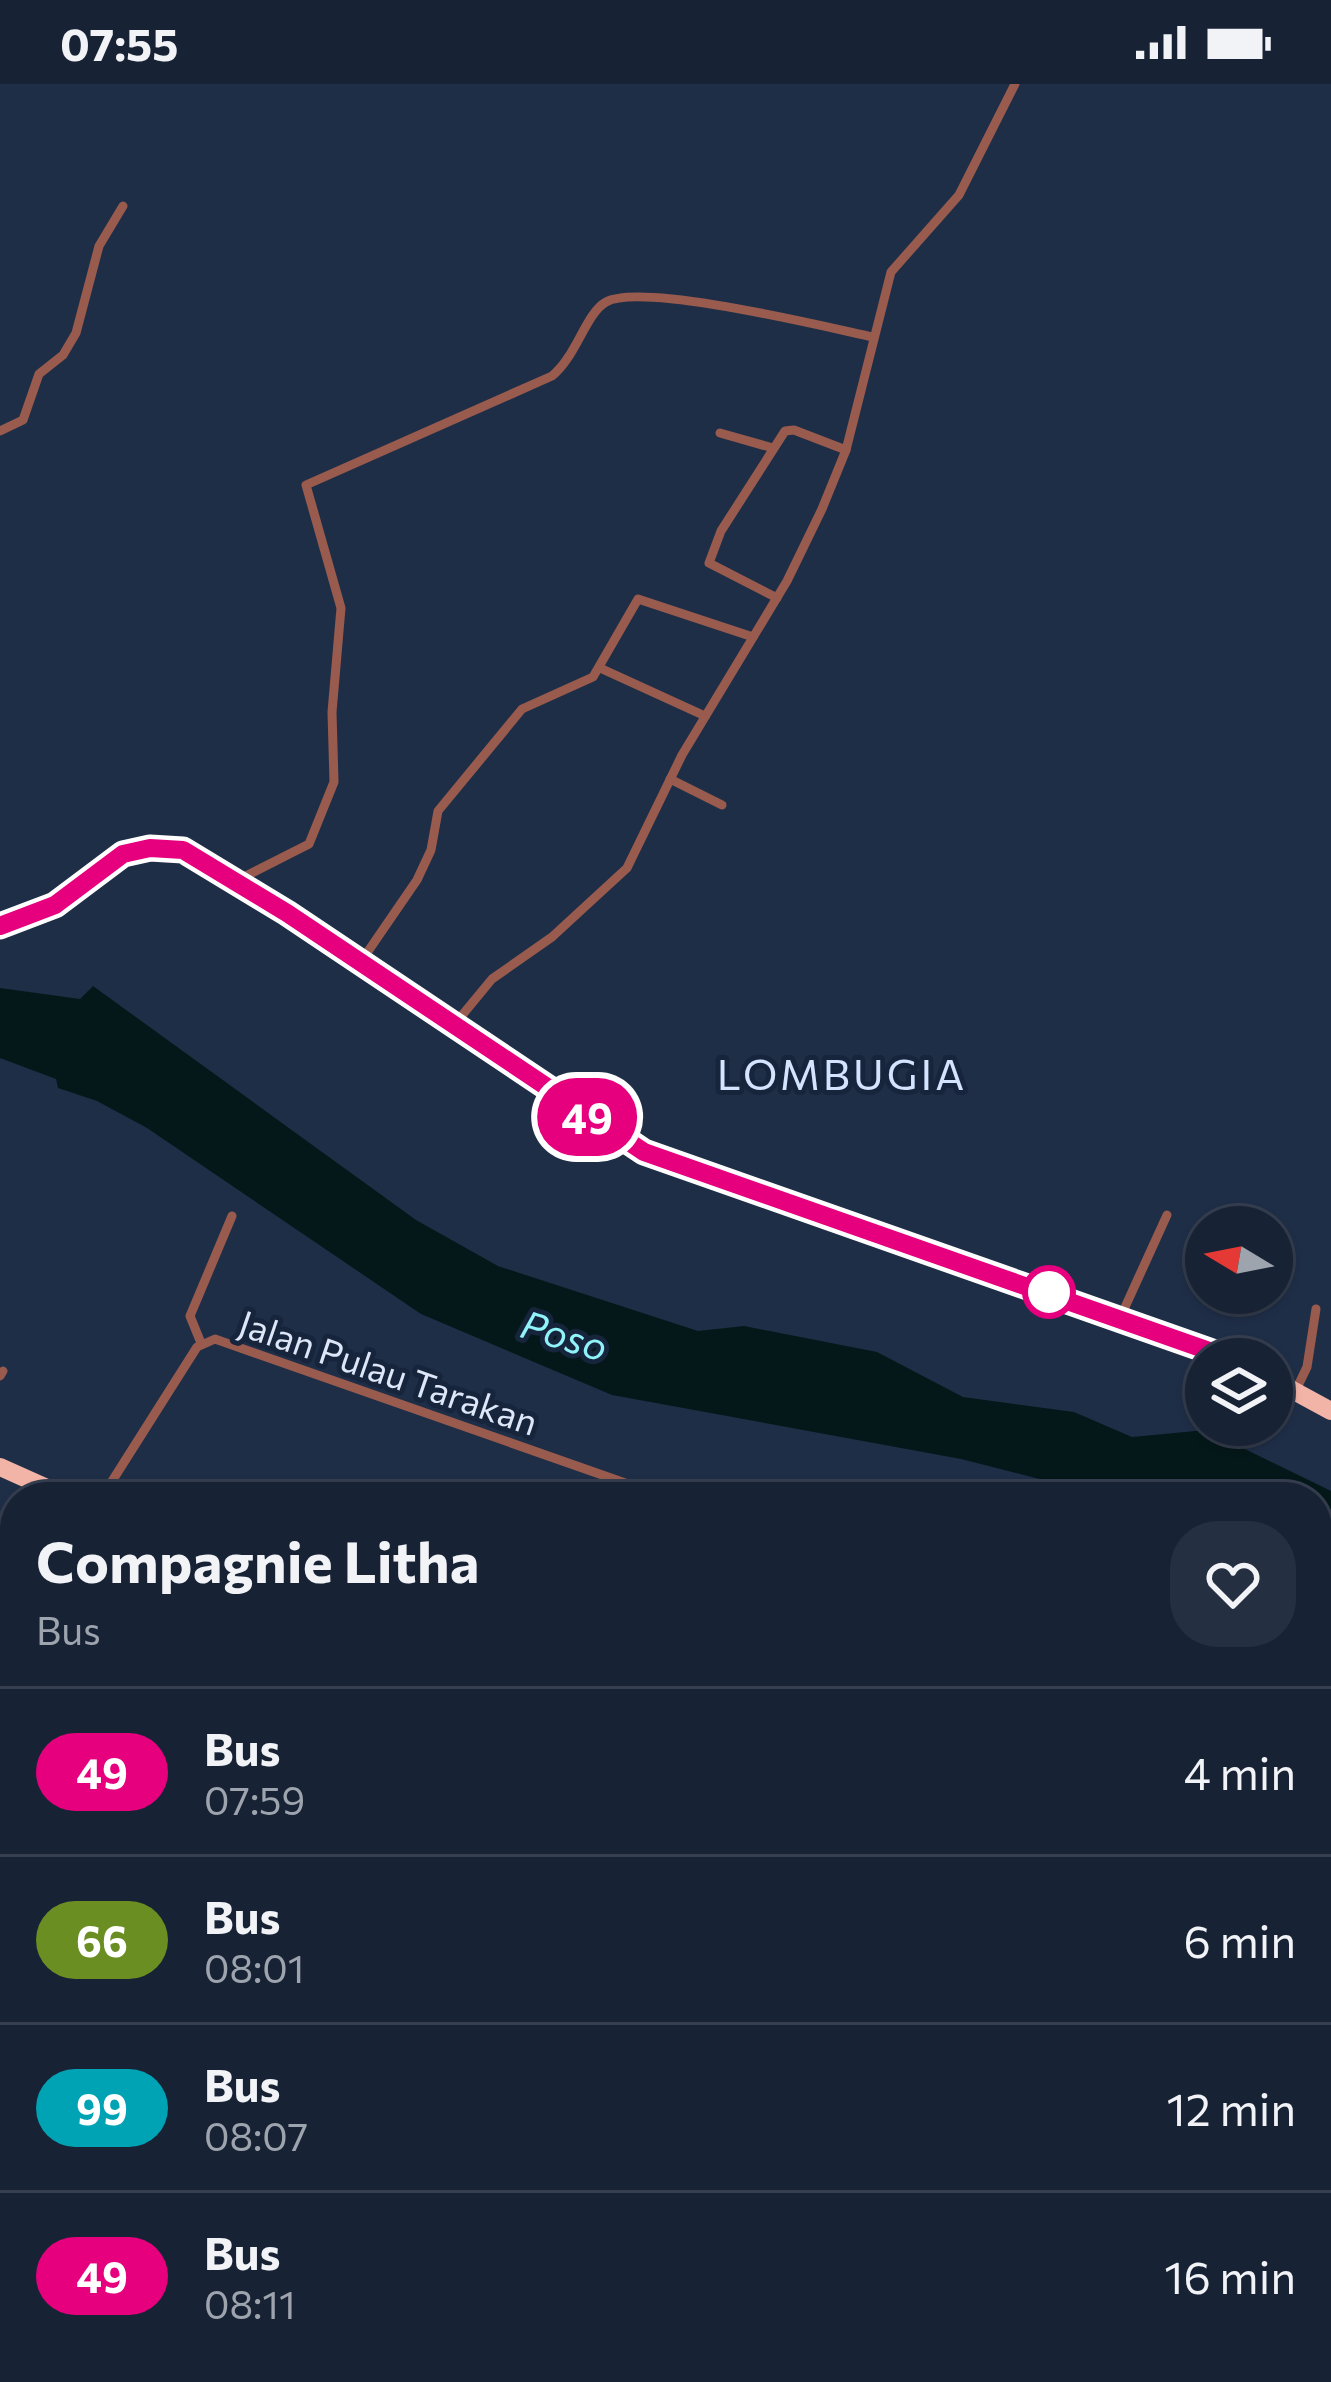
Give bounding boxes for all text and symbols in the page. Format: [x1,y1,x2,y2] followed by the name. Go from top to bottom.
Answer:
[60,15,179,70] text: 07:55
[717,1047,967,1099] district label: LOMBUGIA
[533,1078,641,1156] line badge: 49
[561,1091,613,1143] text: 49
[1185,1206,1293,1314] north arrow
[1185,1206,1293,1446] map controls
[1024,1267,1074,1317] unlabelled marker
[516,1298,614,1370] water label: Poso
[234,1299,544,1443] street label: Jalan Pulau Tarakan
[1185,1338,1293,1446] button: layers
[1170,1521,1296,1647] button: heart
[36,1525,480,1595] text: Compagnie Litha
[36,1605,101,1653] text: Bus
[204,1720,280,1775] text: Bus
[1184,1744,1296,1799] text: 4 min
[76,1746,128,1798] text: 49
[204,1775,305,1823] text: 07:59
[204,1888,280,1943] text: Bus
[1183,1912,1296,1967] text: 6 min
[76,1914,128,1966] text: 66
[204,1943,304,1991] text: 08:01
[204,2056,280,2111] text: Bus
[1167,2080,1296,2135] text: 12 min
[76,2082,128,2134] text: 99
[204,2111,308,2159] text: 08:07
[204,2224,280,2279] text: Bus
[1164,2248,1296,2303] text: 16 min
[76,2250,128,2302] text: 49
[204,2279,296,2327] text: 08:11

